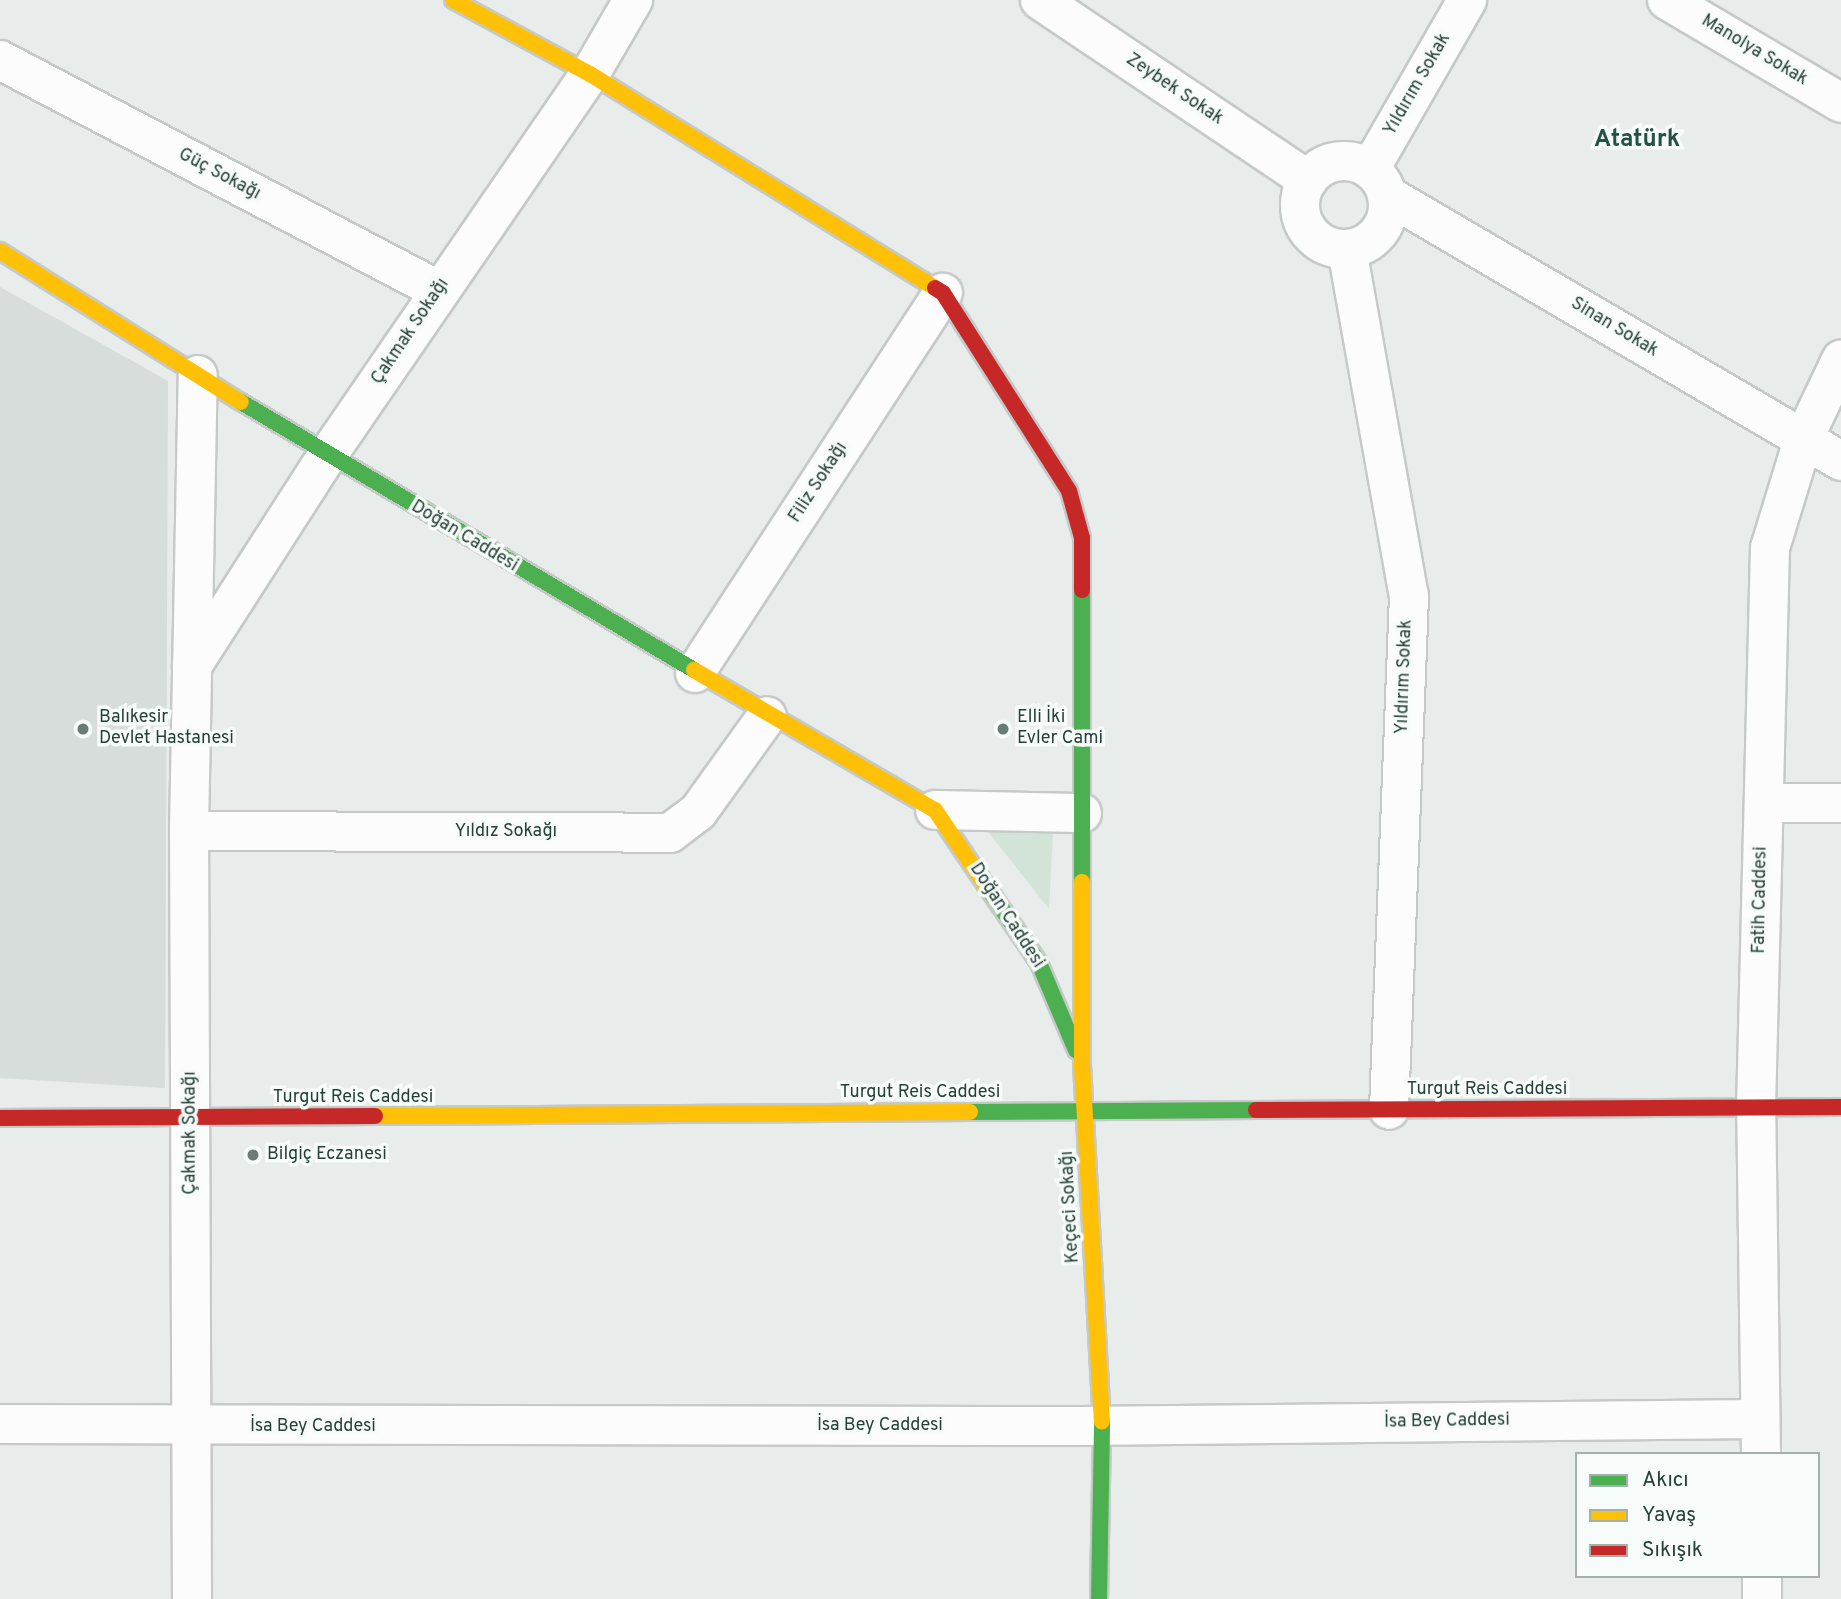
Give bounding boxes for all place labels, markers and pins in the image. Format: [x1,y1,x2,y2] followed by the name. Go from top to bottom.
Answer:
[99,708,234,750] place label: Balıkesir Devlet Hastanesi
[1017,708,1103,750] place label: Elli İki Evler Cami
[73,719,93,739] marker: Balıkesir Devlet Hastanesi
[995,721,1011,737] marker: Elli İki Evler Cami
[267,1144,387,1166] place label: Bilgiç Eczanesi
[245,1147,261,1163] marker: Bilgiç Eczanesi

